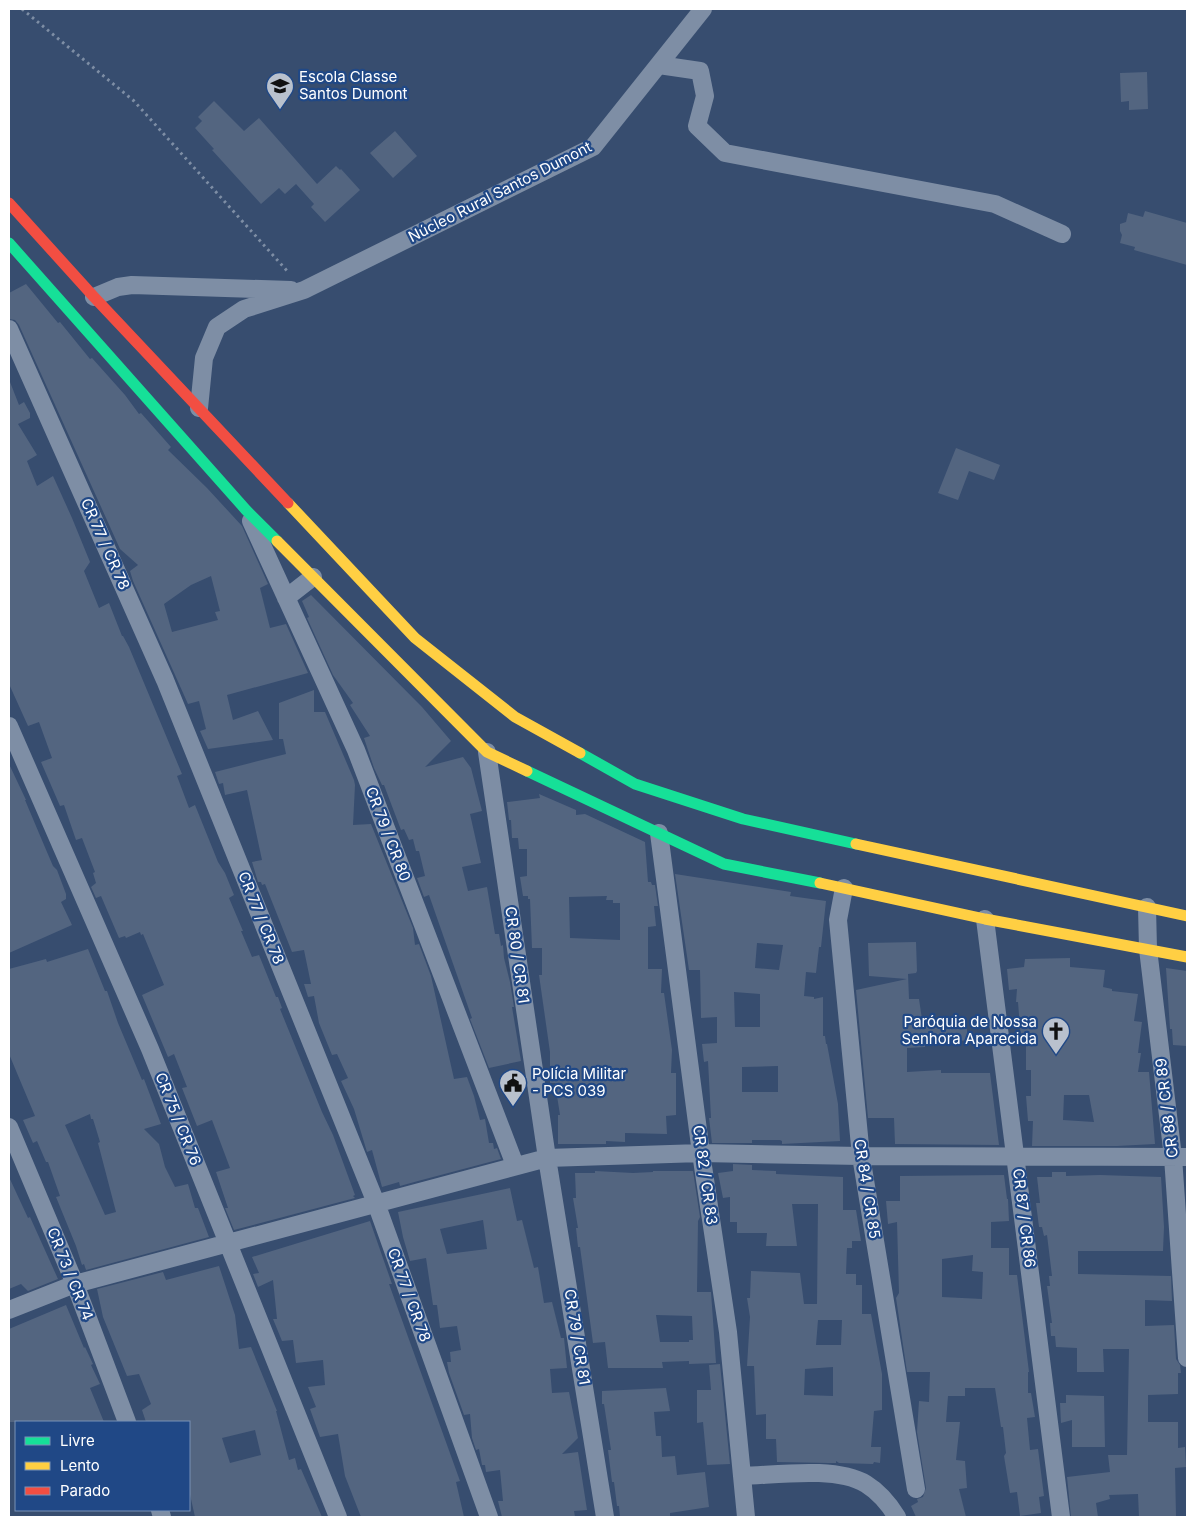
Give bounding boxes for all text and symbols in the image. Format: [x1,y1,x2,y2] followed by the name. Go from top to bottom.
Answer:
[299,67,407,103] place label: Escola Classe Santos Dumont
[265,71,295,110] school or university icon: Escola Classe Santos Dumont
[405,137,595,246] street label: Núcleo Rural Santos Dumont
[77,495,134,593] street label: CR 77 / CR 78
[362,784,415,884] street label: CR 79 / CR 80
[234,869,289,967] street label: CR 77 / CR 78
[501,905,534,1005] street label: CR 80 / CR 81
[902,1012,1037,1048] place label: Paróquia de Nossa Senhora Aparecida
[1041,1016,1071,1055] church icon: Paróquia de Nossa Senhora Aparecida
[1151,1057,1182,1159] street label: CR 88 / CR 89
[532,1064,626,1100] place label: Polícia Militar - PCS 039
[498,1068,528,1107] public building icon: Polícia Militar - PCS 039
[151,1070,206,1168] street label: CR 75 / CR 76
[689,1124,722,1226] street label: CR 82 / CR 83
[850,1138,885,1240] street label: CR 84 / CR 85
[1009,1167,1040,1269] street label: CR 87 / CR 86
[43,1225,98,1323] street label: CR 73 / CR 74
[384,1245,435,1344] street label: CR 77 / CR 78
[561,1288,594,1386] street label: CR 79 / CR 81
[15,1421,190,1511] legend
[60,1431,95,1450] text: Livre
[60,1456,100,1475] text: Lento
[60,1481,110,1500] text: Parado

